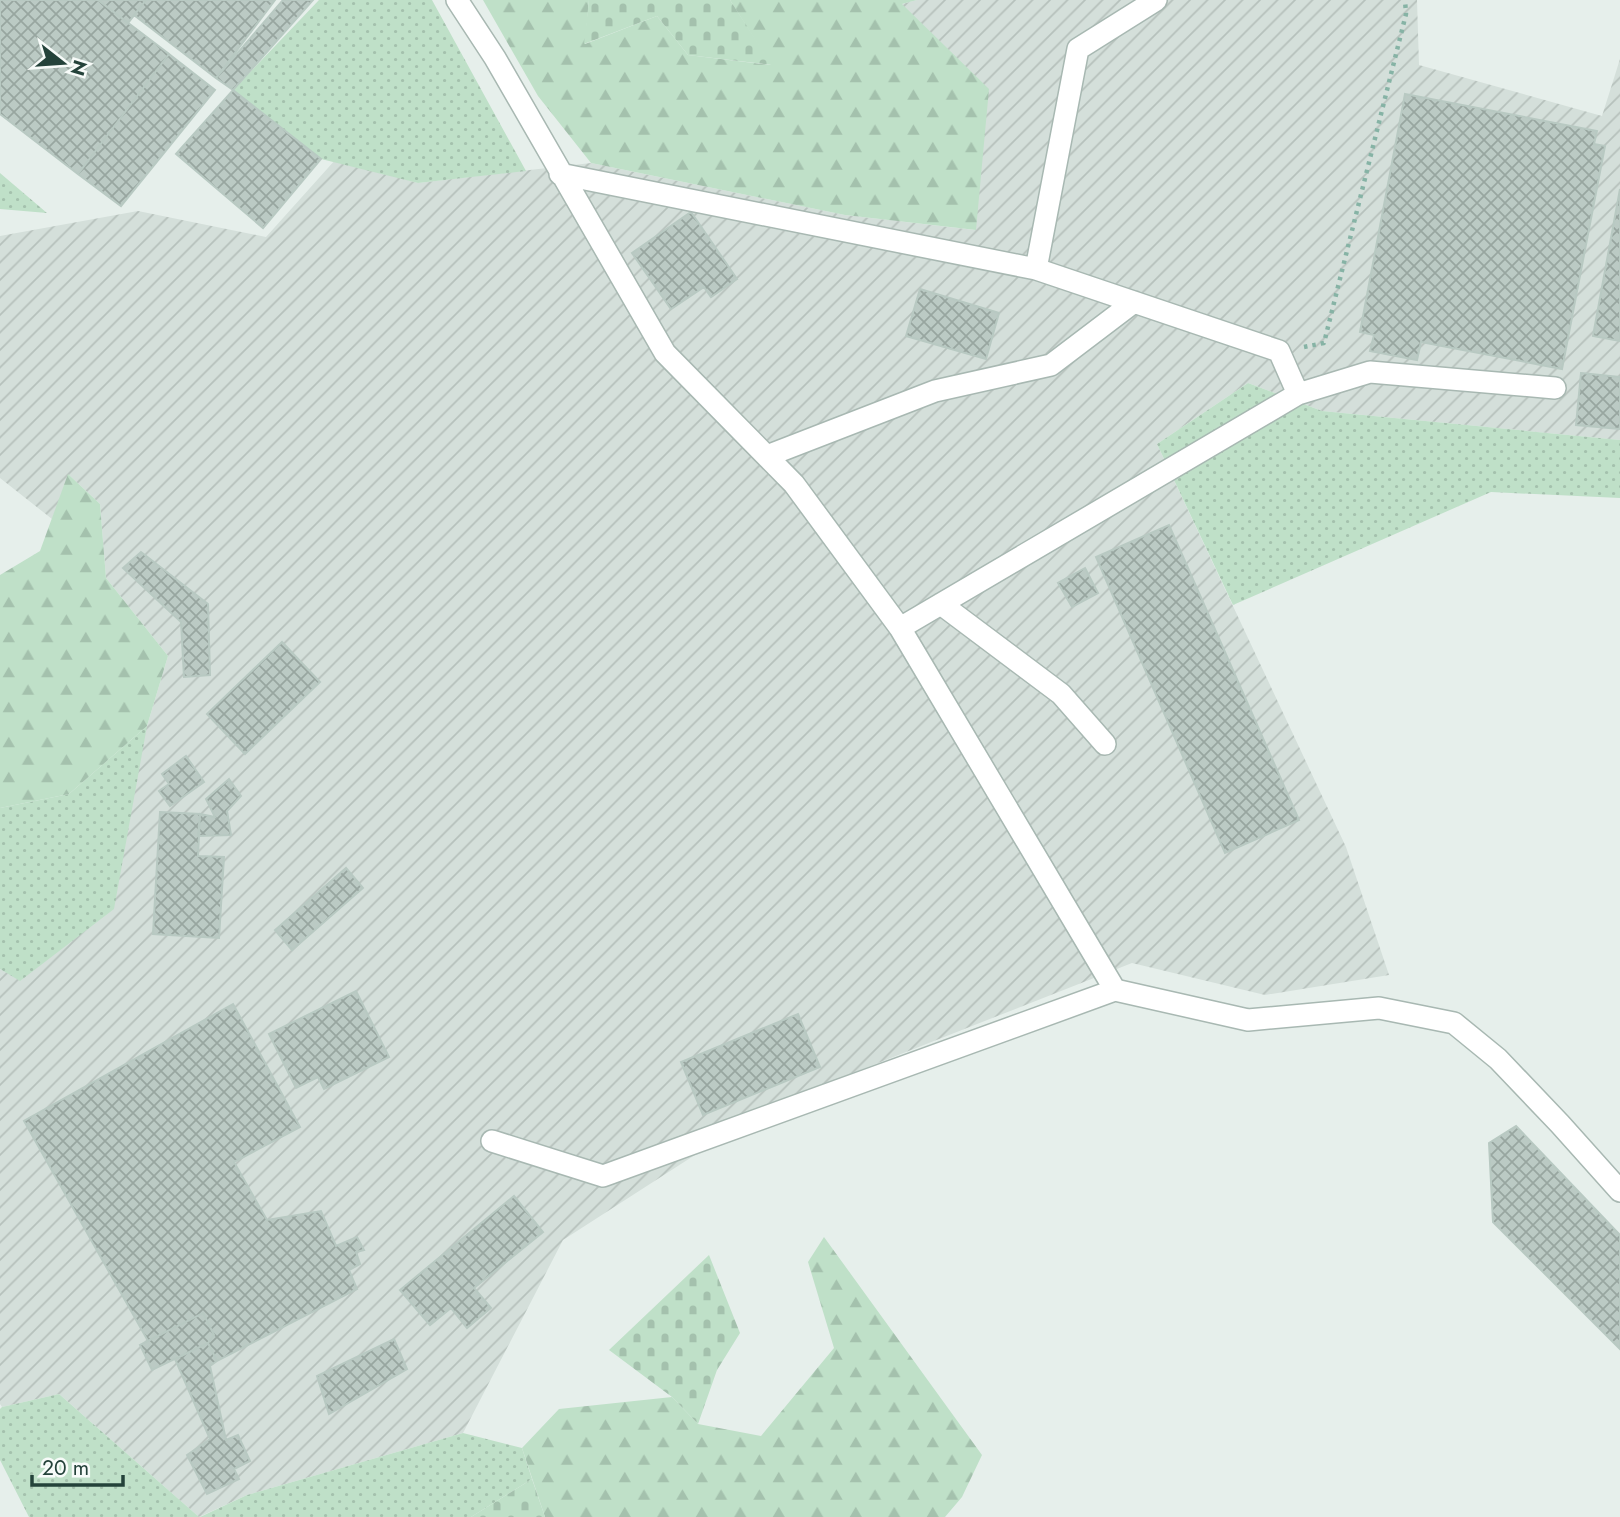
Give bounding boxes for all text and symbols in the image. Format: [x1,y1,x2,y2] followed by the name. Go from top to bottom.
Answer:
[28,28,98,98] north arrow
[64,57,94,79] text: N
[32,1444,122,1488] scale bar
[42,1453,89,1483] text: 20 m

